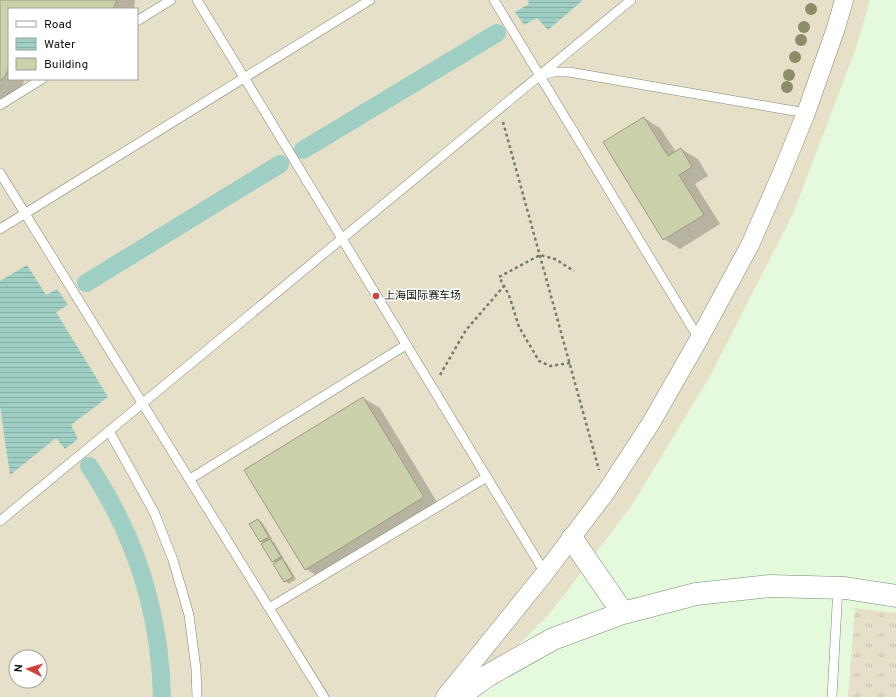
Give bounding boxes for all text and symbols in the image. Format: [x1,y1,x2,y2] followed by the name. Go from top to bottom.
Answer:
[8,8,138,80] legend
[44,17,72,33] text: Road
[44,37,76,53] text: Water
[44,57,88,73] text: Building
[384,289,461,303] place label: 上海国际赛车场
[371,291,381,301] marker: 上海国际赛车场
[8,649,48,689] north arrow
[12,664,26,673] text: N

